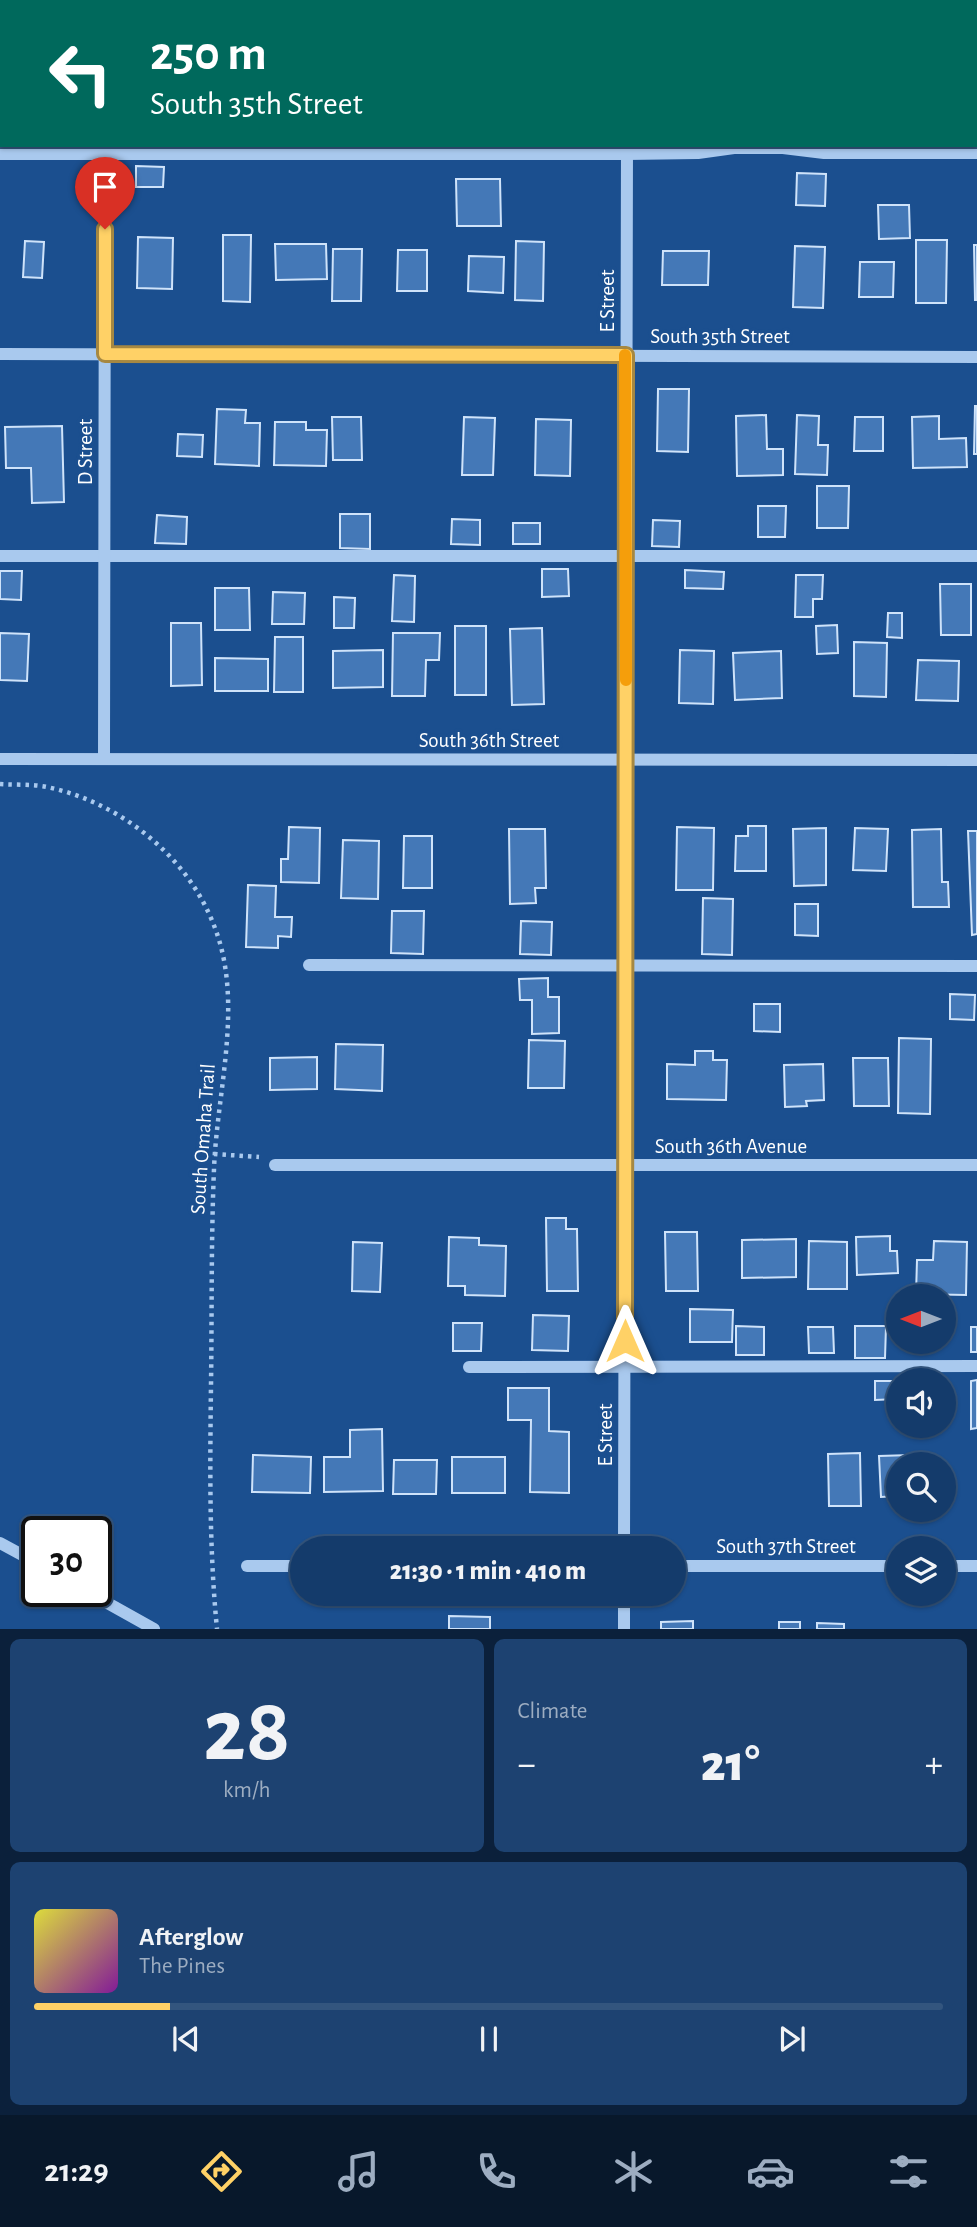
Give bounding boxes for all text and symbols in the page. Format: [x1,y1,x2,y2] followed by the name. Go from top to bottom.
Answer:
[35,28,126,119] icon: left
[150,30,267,79] text: 250 m
[150,88,363,120] text: South 35th Street
[75,157,135,229] pin
[86,168,124,206] icon: arrive
[597,269,618,333] street label: E Street
[650,326,790,347] street label: South 35th Street
[75,418,96,485] street label: D Street
[419,730,560,751] street label: South 36th Street
[187,1063,219,1215] street label: South Omaha Trail
[655,1136,807,1157] street label: South 36th Avenue
[886,1284,956,1354] north arrow
[886,1284,956,1606] map controls
[588,1304,662,1378] position arrow
[886,1368,956,1438] button: sound
[595,1403,616,1467] street label: E Street
[886,1452,956,1522] button: search
[21,1516,112,1607] speed limit sign: 30
[716,1536,856,1557] street label: South 37th Street
[886,1536,956,1606] button: layers
[390,1558,586,1584] text: 21:30 · 1 min · 410 m
[203,1686,291,1777] text: 28
[518,1700,587,1723] text: Climate
[701,1738,760,1790] text: 21°
[518,1746,536,1784] text: −
[925,1746,943,1784] text: +
[223,1779,270,1802] text: km/h
[139,1924,243,1950] text: Afterglow
[139,1955,225,1978] text: The Pines
[167,2020,205,2058] icon: previous
[470,2020,508,2058] icon: pause
[773,2020,811,2058] icon: next
[197,2147,246,2196] icon: directions
[334,2147,383,2196] icon: music
[472,2147,521,2196] icon: phone
[609,2147,658,2196] icon: climate
[746,2147,795,2196] icon: car
[884,2147,933,2196] icon: filters
[44,2155,109,2187] text: 21:29

